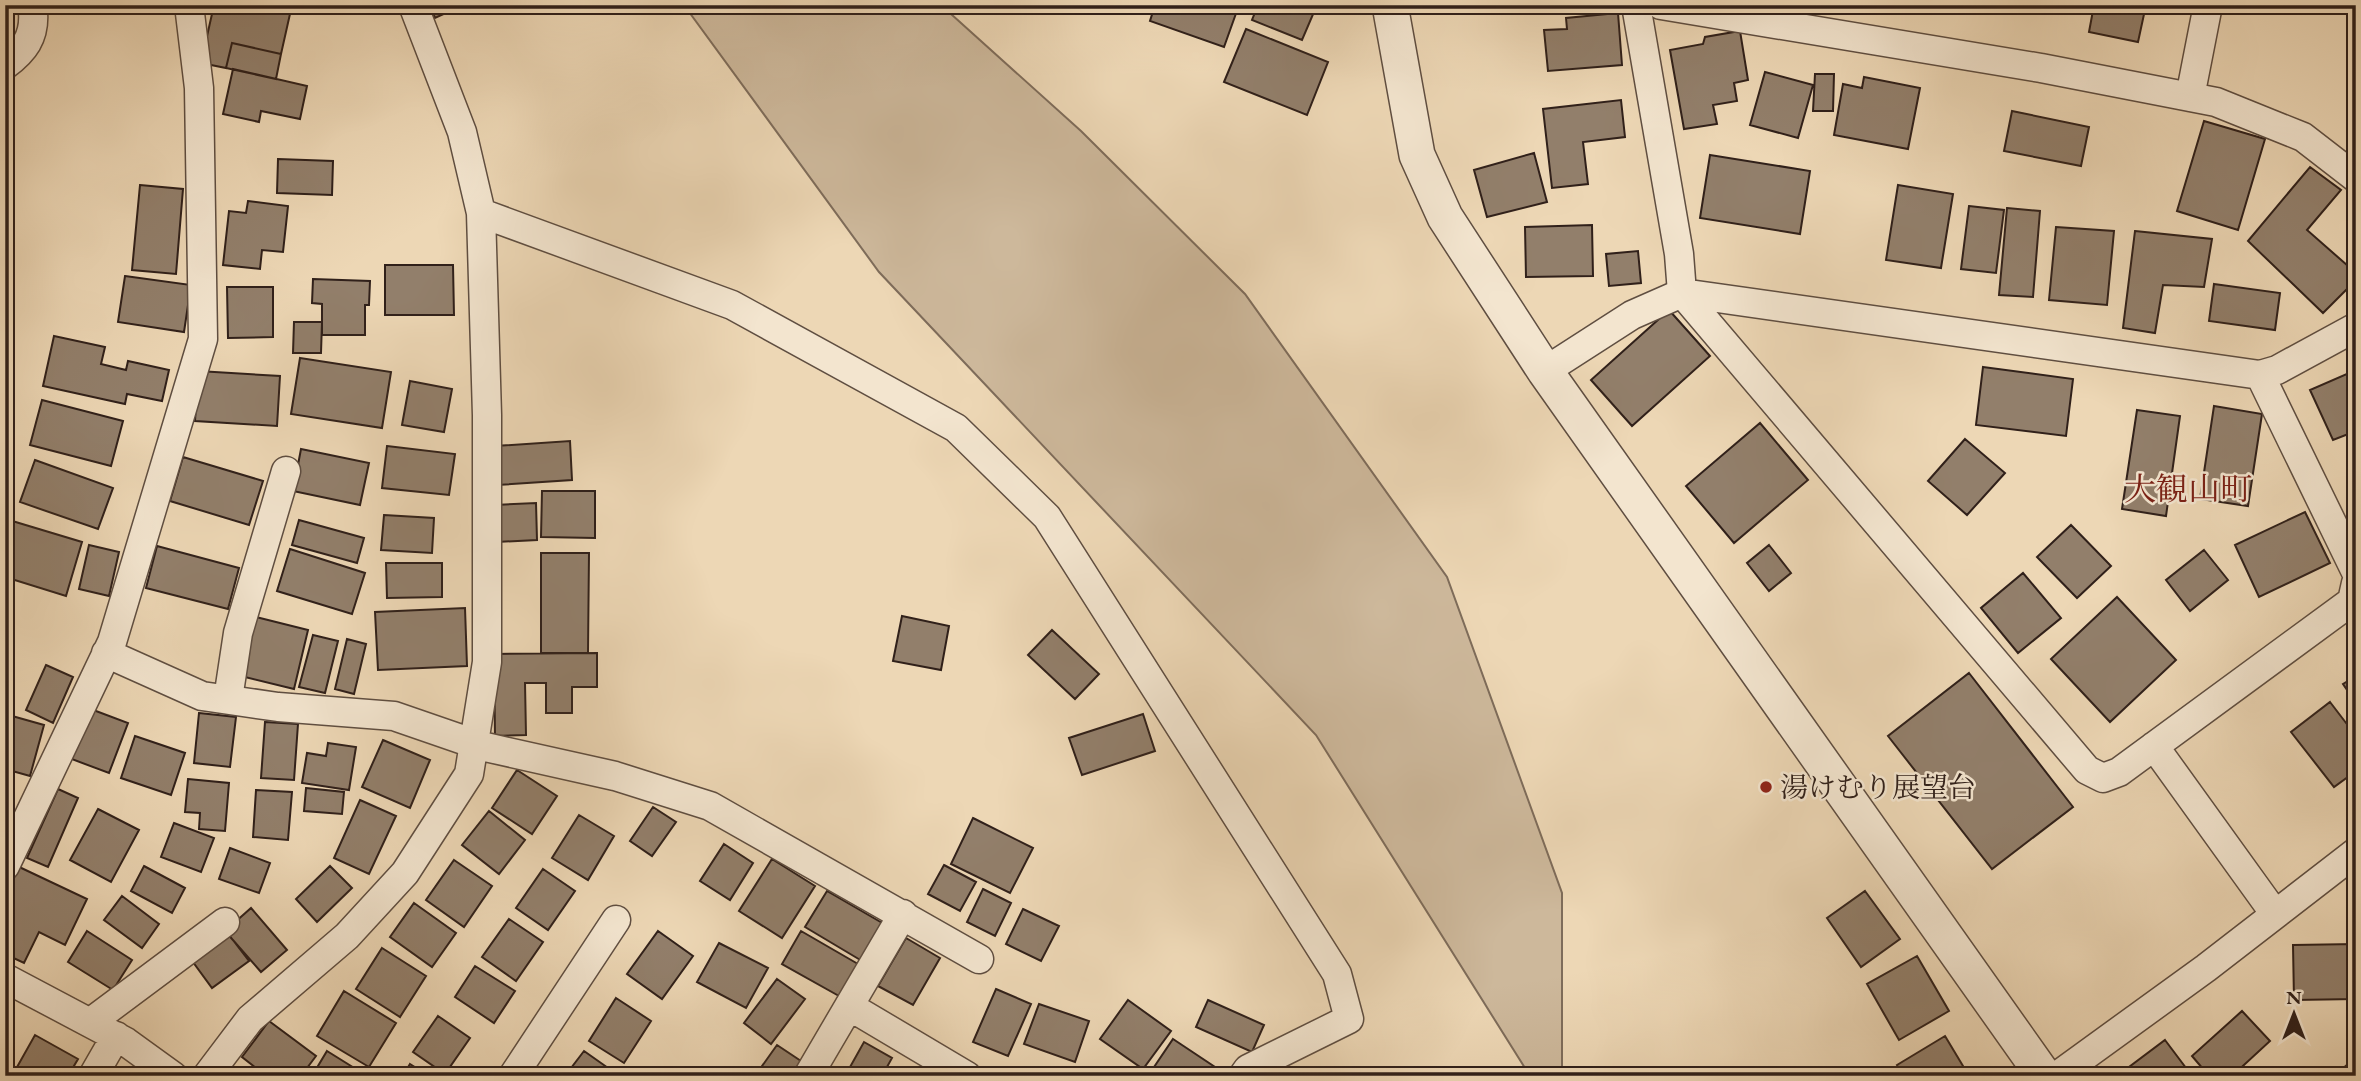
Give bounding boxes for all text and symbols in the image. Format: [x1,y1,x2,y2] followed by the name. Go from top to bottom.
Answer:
[2124,468,2252,510] district label: 大観山町
[1780,769,1976,805] place label: 湯けむり展望台
[1758,779,1774,795] marker: 湯けむり展望台
[2260,979,2330,1050] north arrow
[2286,985,2302,1010] text: N

